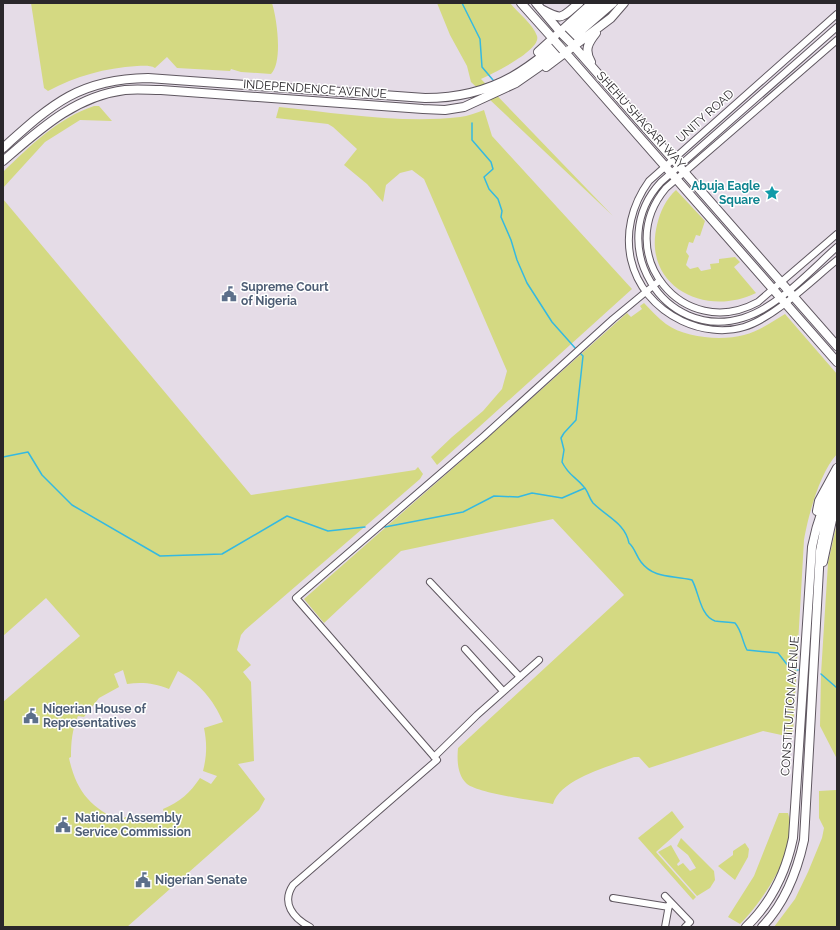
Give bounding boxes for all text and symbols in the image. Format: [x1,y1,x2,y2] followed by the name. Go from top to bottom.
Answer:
[594,69,688,171] street label: SHEHU SHAGARI WAY
[243,77,387,101] street label: INDEPENDENCE AVENUE
[673,86,737,145] street label: UNITY ROAD
[691,179,760,207] place label: Abuja Eagle Square
[763,184,781,202] place icon: Abuja Eagle Square
[241,280,329,308] place label: Supreme Court of Nigeria
[220,285,238,303] public building icon: Supreme Court of Nigeria
[778,636,802,776] street label: CONSTITUTION AVENUE
[43,702,146,730] place label: Nigerian House of Representatives
[22,707,40,725] public building icon: Nigerian House of Representatives
[75,811,191,839] place label: National Assembly Service Commission
[54,816,72,834] public building icon: National Assembly Service Commission
[134,871,152,889] public building icon: Nigerian Senate
[155,873,247,887] place label: Nigerian Senate

